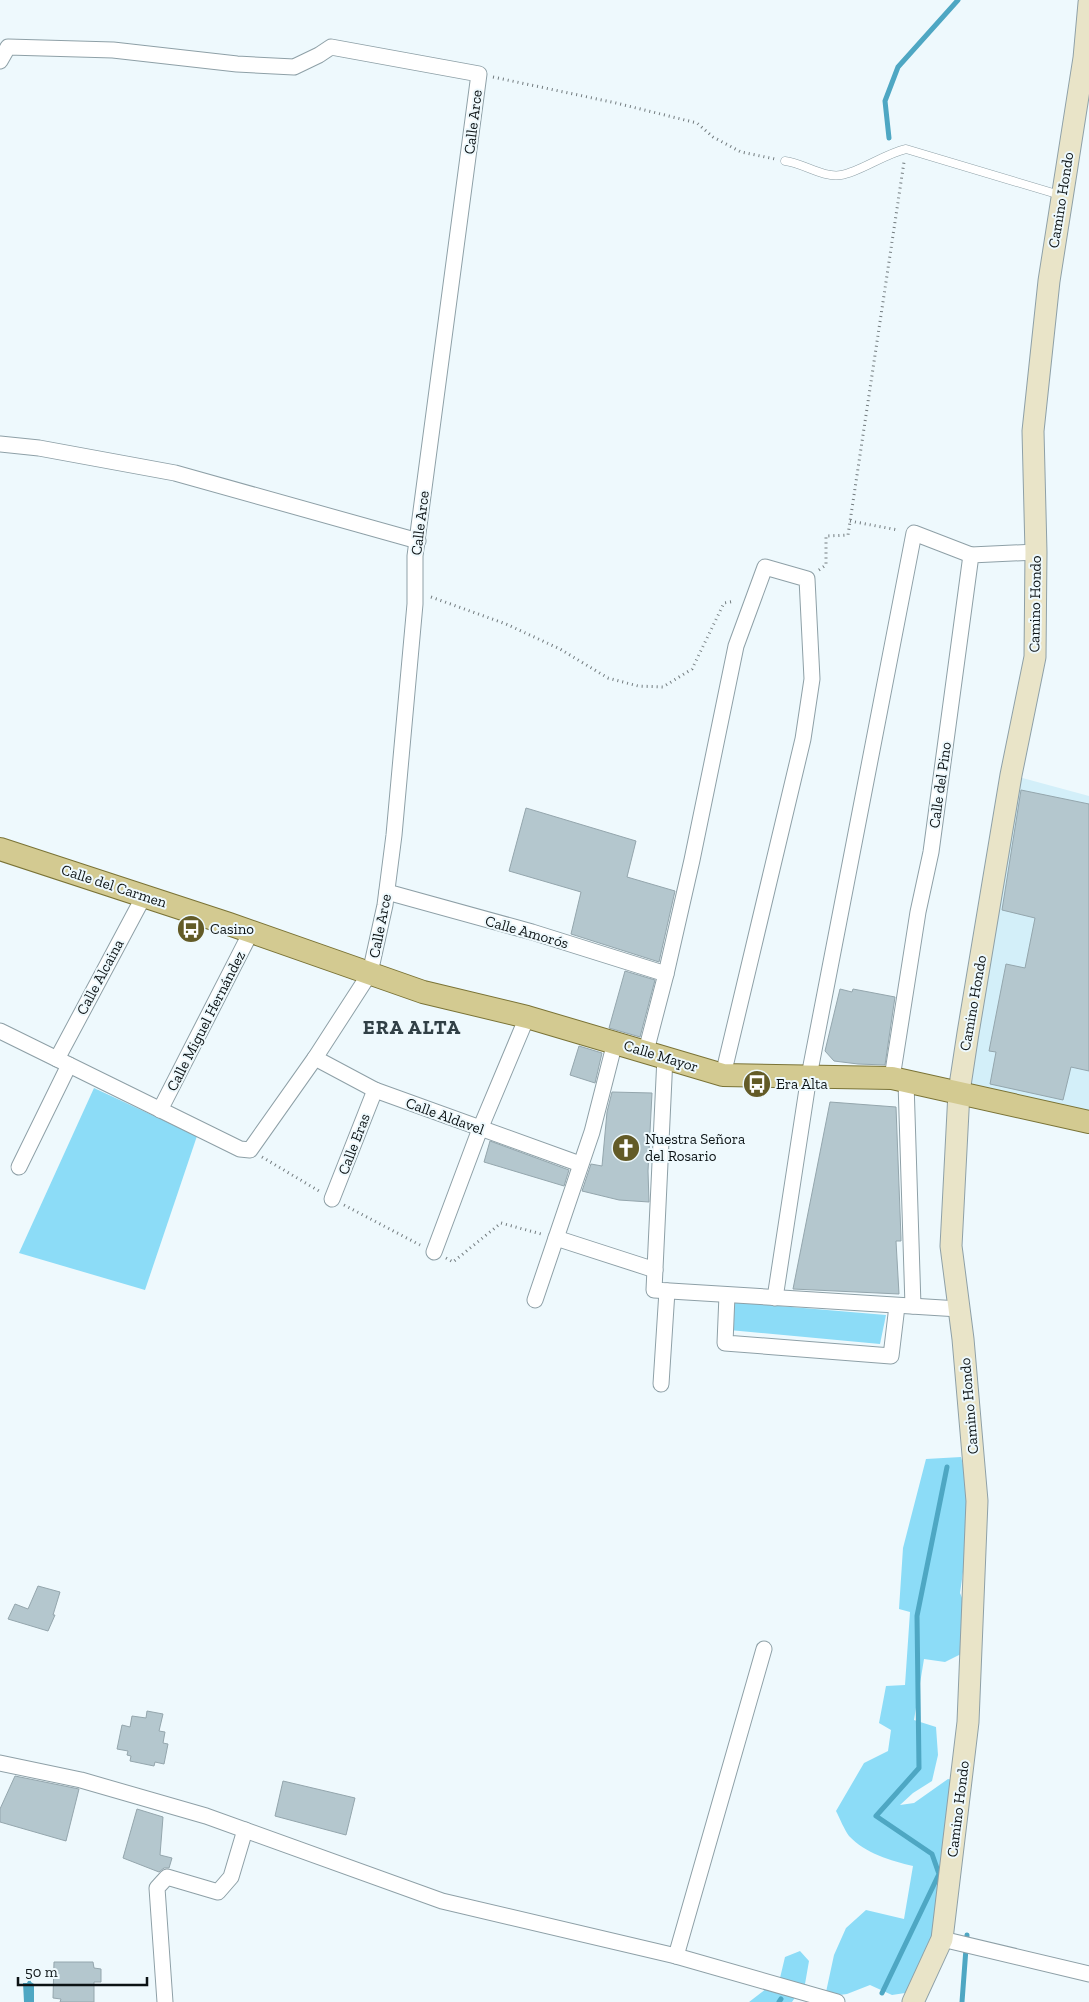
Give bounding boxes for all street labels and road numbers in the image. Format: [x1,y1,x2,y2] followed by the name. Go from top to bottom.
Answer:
[460,89,486,155] street label: Calle Arce
[1045,150,1078,249] street label: Camino Hondo
[407,490,433,556] street label: Calle Arce
[1025,555,1045,653] street label: Camino Hondo
[925,740,955,829] street label: Calle del Pino
[59,860,169,912] street label: Calle del Carmen
[365,892,395,960] street label: Calle Arce
[483,912,571,952] street label: Calle Amorós
[73,936,127,1018] street label: Calle Alcaina
[163,948,249,1094] street label: Calle Miguel Hernández
[956,953,990,1052] street label: Camino Hondo
[622,1036,700,1076] street label: Calle Mayor
[403,1093,487,1139] street label: Calle Aldavel
[334,1111,374,1177] street label: Calle Eras
[956,1357,982,1455] street label: Camino Hondo
[943,1759,973,1858] street label: Camino Hondo

